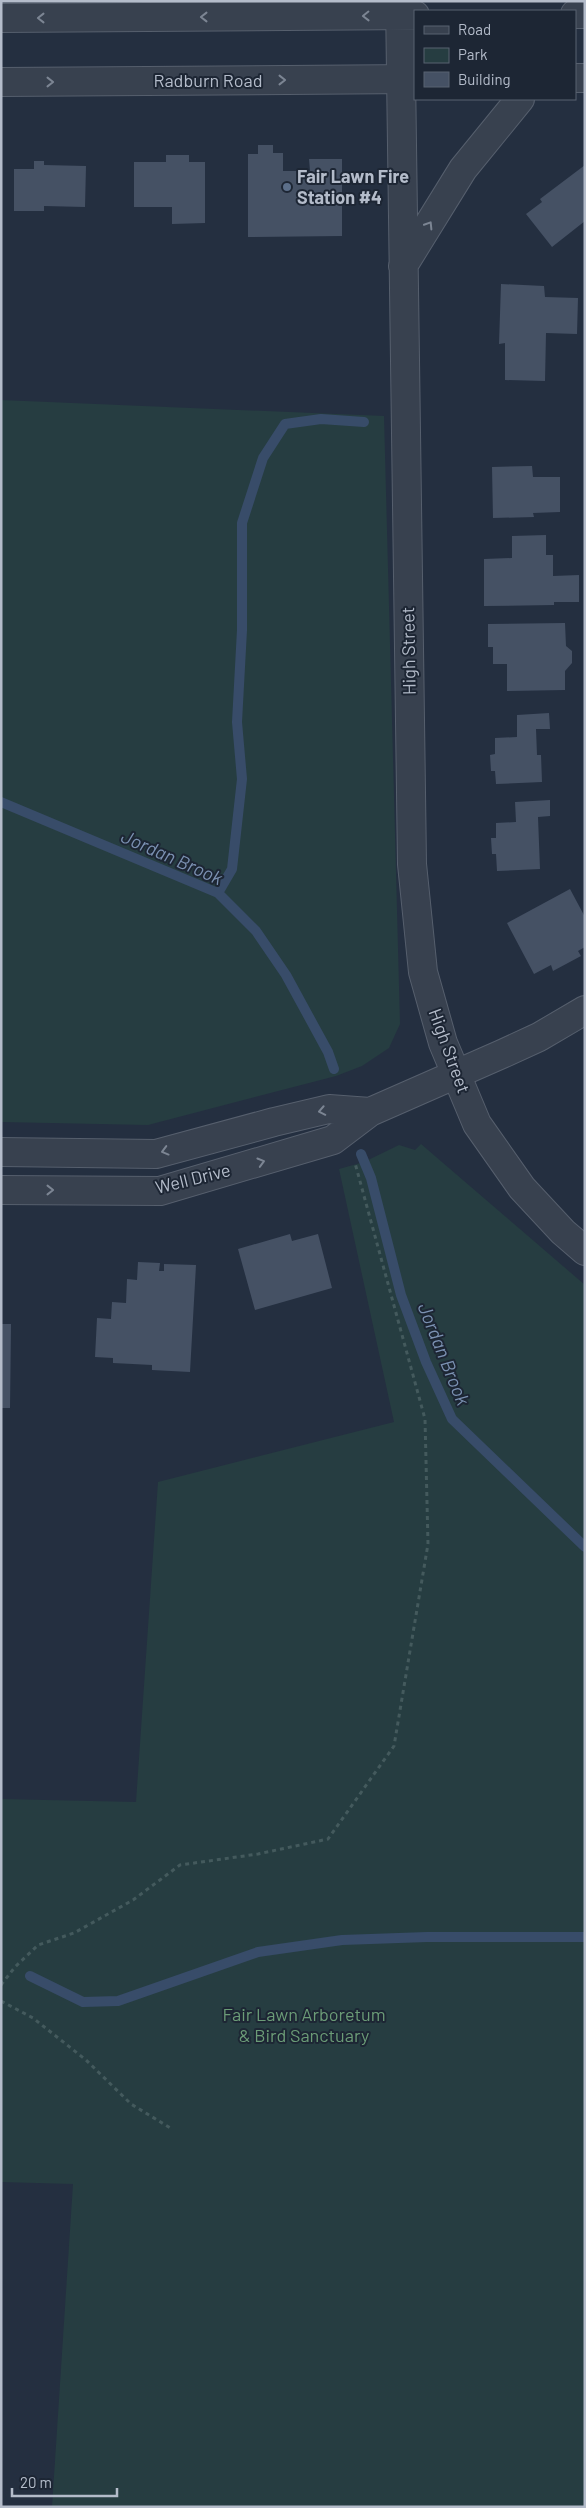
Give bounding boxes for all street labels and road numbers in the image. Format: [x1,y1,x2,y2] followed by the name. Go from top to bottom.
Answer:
[153,69,263,91] street label: Radburn Road
[396,607,420,695] street label: High Street
[424,1005,475,1096] street label: High Street
[153,1158,233,1198] street label: Well Drive

